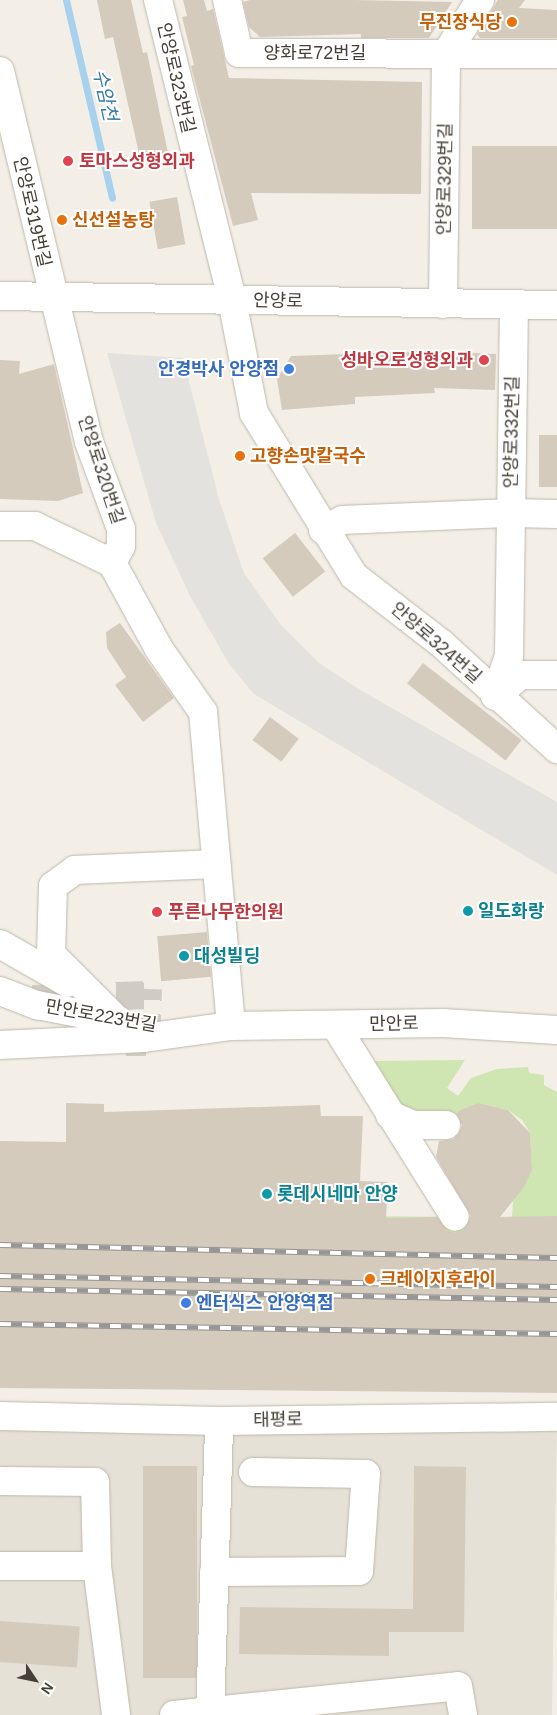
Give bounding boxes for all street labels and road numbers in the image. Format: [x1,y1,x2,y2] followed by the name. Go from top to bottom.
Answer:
[153,21,199,135] street label: 안양로323번길
[264,42,366,64] street label: 양화로72번길
[433,122,457,236] street label: 안양로329번길
[9,155,55,269] street label: 안양로319번길
[253,290,303,312] street label: 안양로
[500,375,524,489] street label: 안양로332번길
[73,413,129,527] street label: 안양로320번길
[386,598,486,688] street label: 안양로324번길
[44,996,158,1036] street label: 만안로223번길
[369,1013,419,1035] street label: 만안로
[253,1409,303,1431] street label: 태평로

